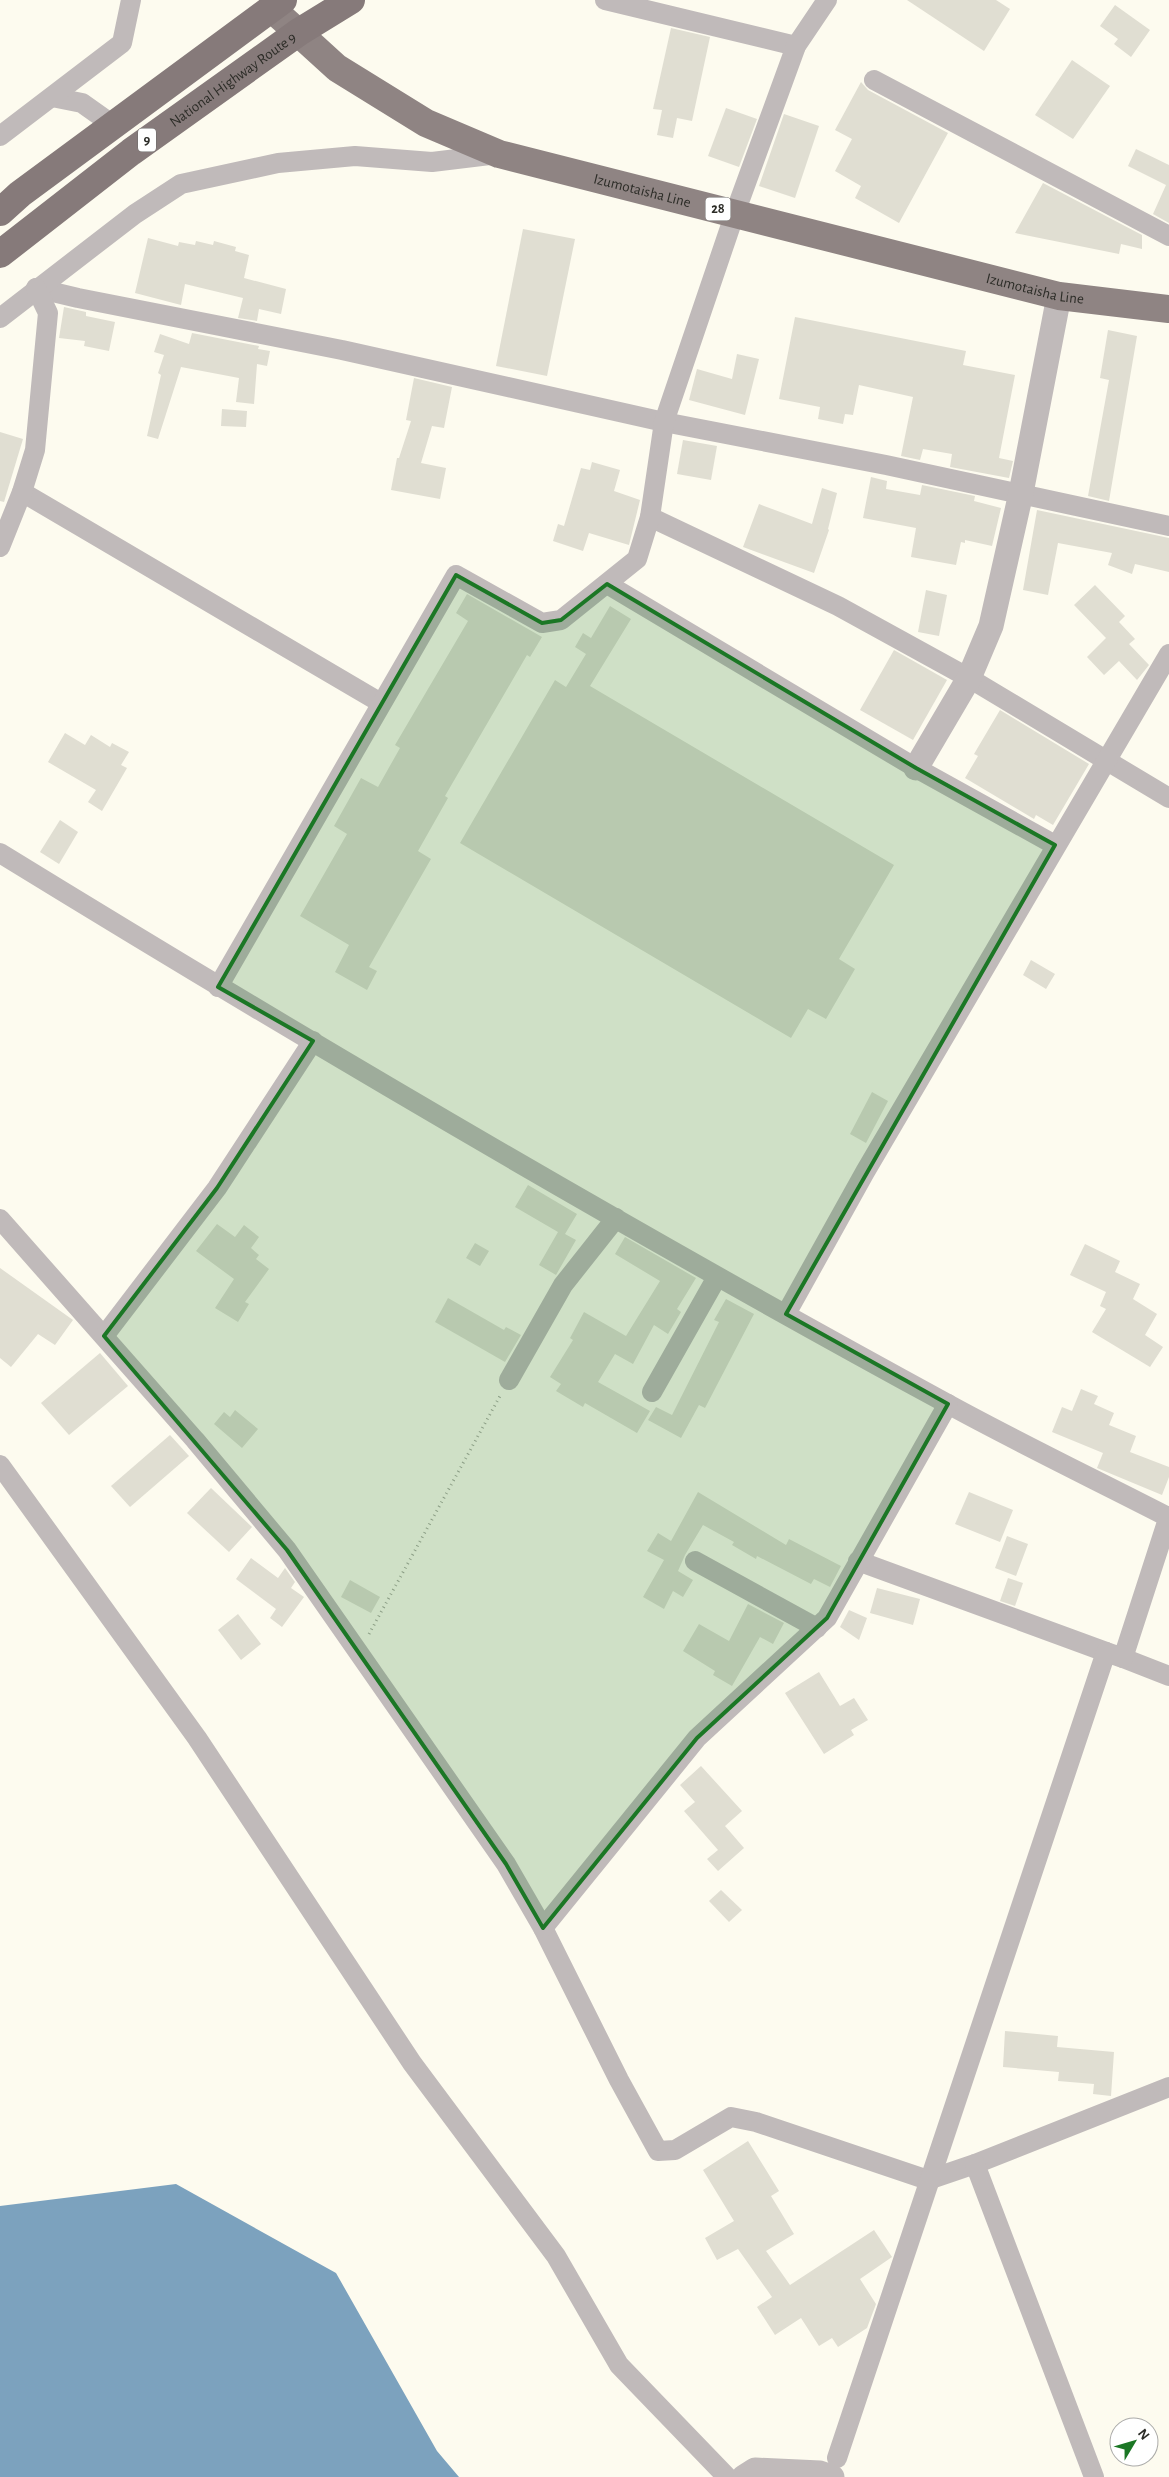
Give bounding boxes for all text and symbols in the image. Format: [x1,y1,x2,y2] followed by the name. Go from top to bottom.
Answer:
[167,29,299,130] street label: National Highway Route 9
[138,128,156,152] road number: 9
[592,171,693,210] street label: Izumotaisha Line
[706,198,730,220] road number: 28
[985,270,1085,306] street label: Izumotaisha Line
[1109,2417,1159,2467] north arrow
[1135,2426,1152,2443] text: N

